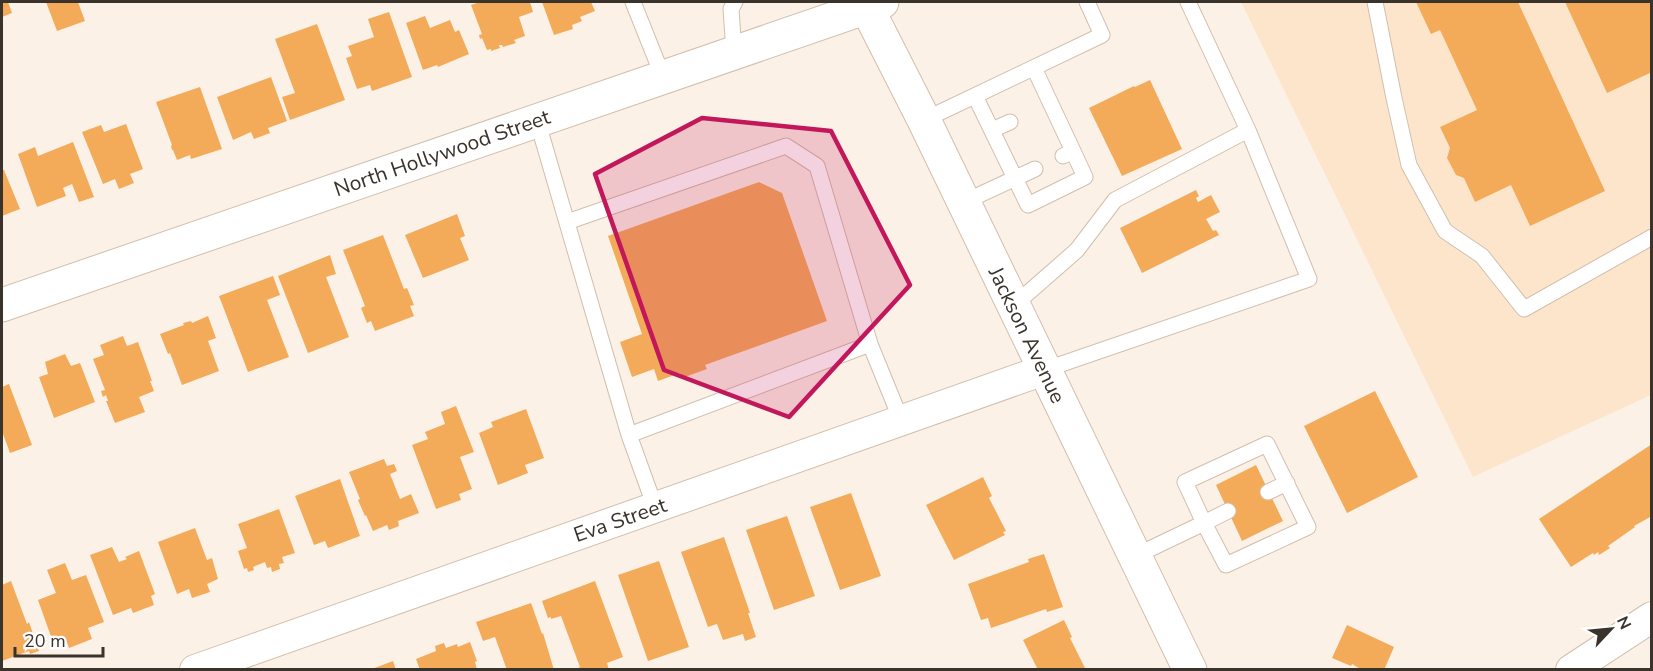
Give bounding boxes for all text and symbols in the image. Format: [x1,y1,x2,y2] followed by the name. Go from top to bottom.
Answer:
[330,103,554,203] street label: North Hollywood Street
[981,261,1072,408] street label: Jackson Avenue
[570,491,671,549] street label: Eva Street
[1581,599,1641,659] north arrow
[1611,613,1636,633] text: N
[15,620,104,658] scale bar
[24,629,66,653] text: 20 m

